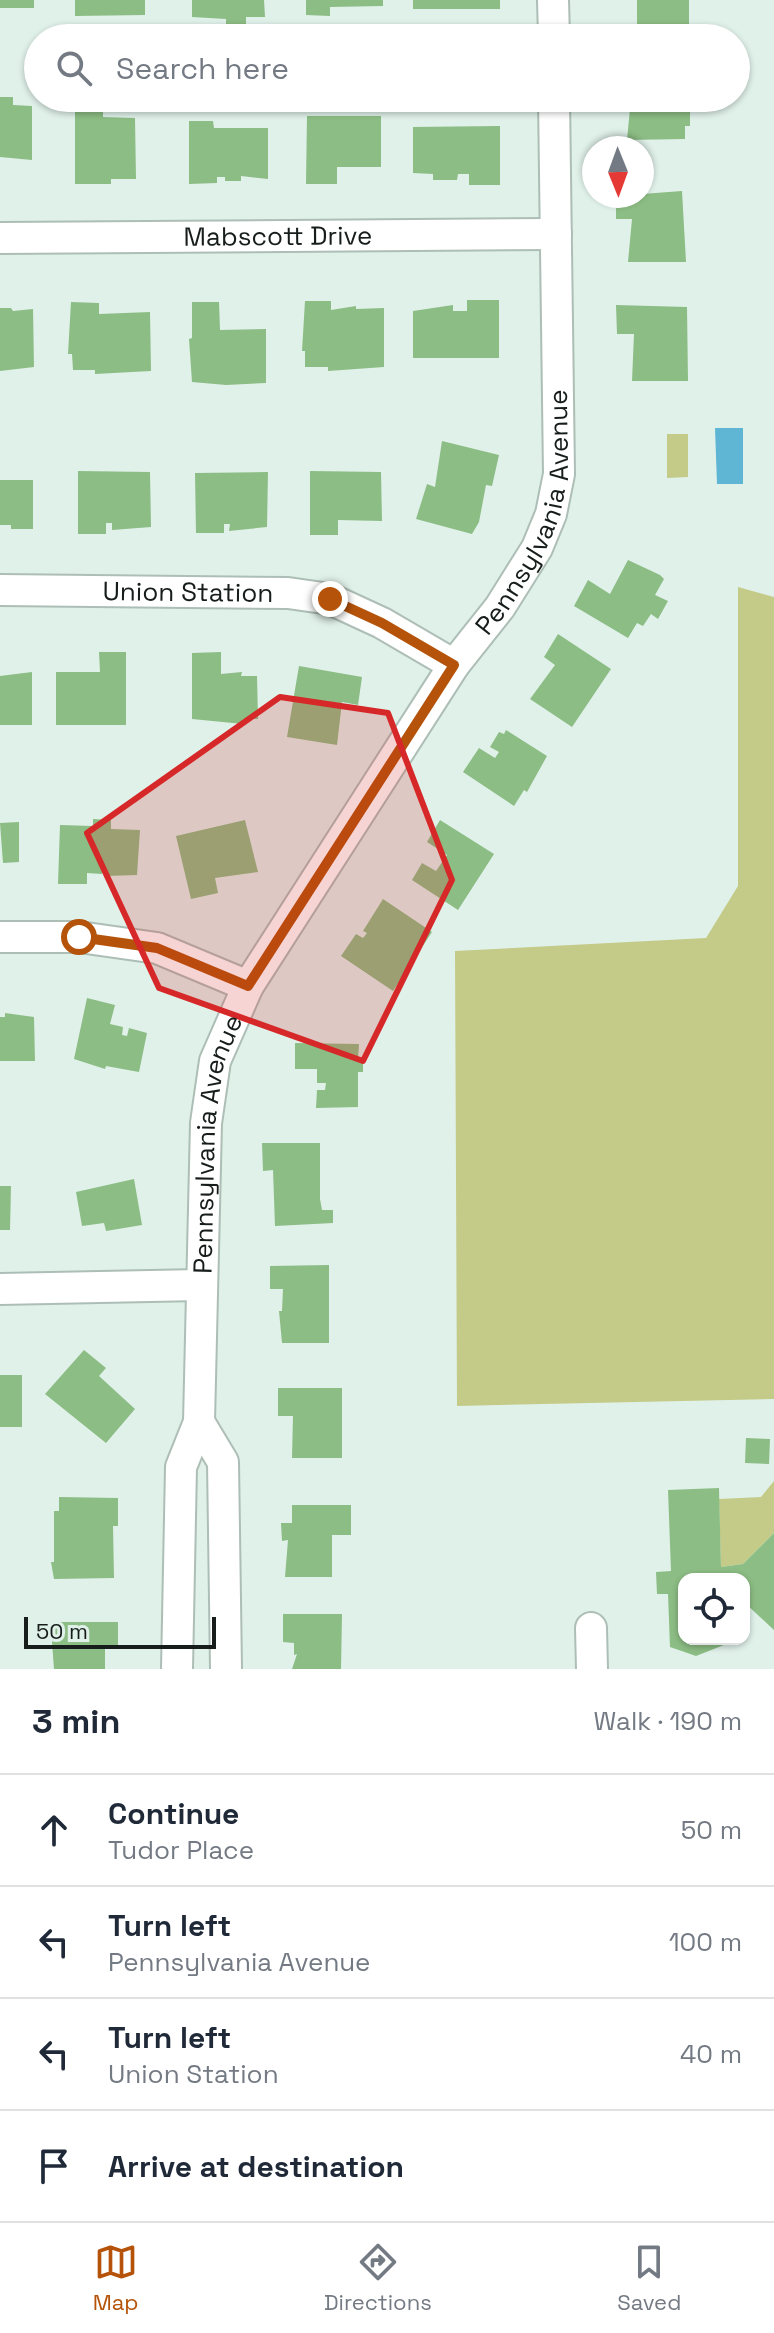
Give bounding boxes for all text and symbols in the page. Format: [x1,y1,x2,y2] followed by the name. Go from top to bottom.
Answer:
[24,24,750,112] search box
[52,46,96,90] icon: search
[116,49,289,88] text: Search here
[582,136,654,208] north arrow
[183,218,373,254] street label: Mabscott Drive
[467,389,576,642] street label: Pennsylvania Avenue
[102,574,274,610] street label: Union Station
[312,581,348,617] route end
[61,919,97,955] route start
[185,1009,250,1274] street label: Pennsylvania Avenue
[678,1573,750,1645] map controls
[678,1573,750,1645] button: locate
[24,1613,216,1649] scale bar
[36,1617,88,1645] text: 50 m
[32,1700,120,1743] text: 3 min
[593,1704,742,1738] text: Walk · 190 m
[108,1794,239,1833] text: Continue
[32,1808,76,1852] icon: ahead
[681,1813,742,1847] text: 50 m
[108,1833,254,1867] text: Tudor Place
[108,1906,231,1945] text: Turn left
[32,1920,76,1964] icon: left
[669,1925,742,1959] text: 100 m
[108,1945,370,1979] text: Pennsylvania Avenue
[108,2018,231,2057] text: Turn left
[32,2032,76,2076] icon: left
[680,2037,742,2071] text: 40 m
[108,2057,279,2091] text: Union Station
[32,2144,76,2188] icon: arrive
[108,2147,404,2186] text: Arrive at destination
[93,2240,139,2316] tab: Map
[324,2240,432,2316] tab: Directions
[617,2240,681,2316] tab: Saved

